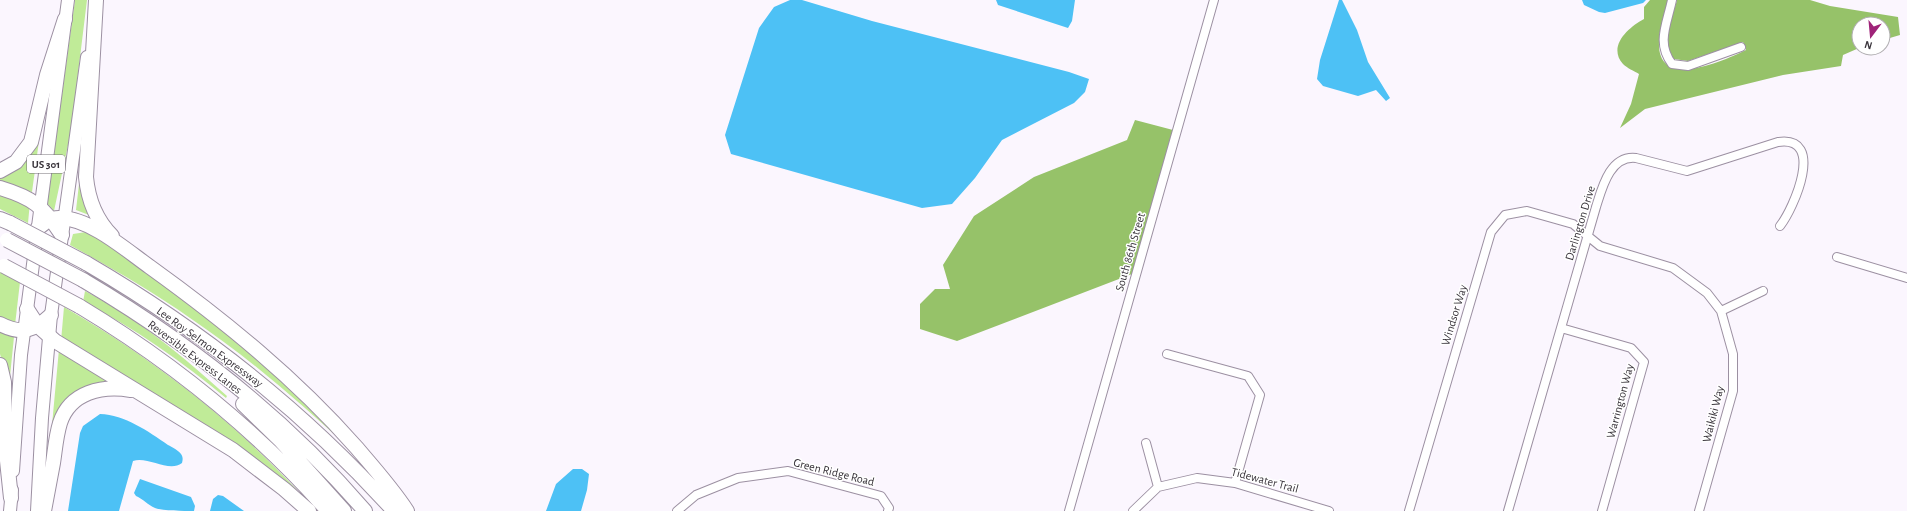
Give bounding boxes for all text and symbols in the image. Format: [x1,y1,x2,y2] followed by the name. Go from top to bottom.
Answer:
[1851,16,1891,56] north arrow
[1863,39,1874,51] text: N
[27,155,65,173] road number: US 301
[1563,184,1597,262] street label: Darlington Drive
[1113,211,1147,293] street label: South 86th Street
[1439,283,1470,347] street label: Windsor Way
[154,305,265,390] street label: Lee Roy Selmon Expressway
[146,318,244,396] street label: Reversible Express Lanes
[1604,363,1637,440] street label: Warrington Way
[1700,384,1727,444] street label: Waikiki Way
[792,456,876,488] street label: Green Ridge Road
[1230,465,1300,495] street label: Tidewater Trail

